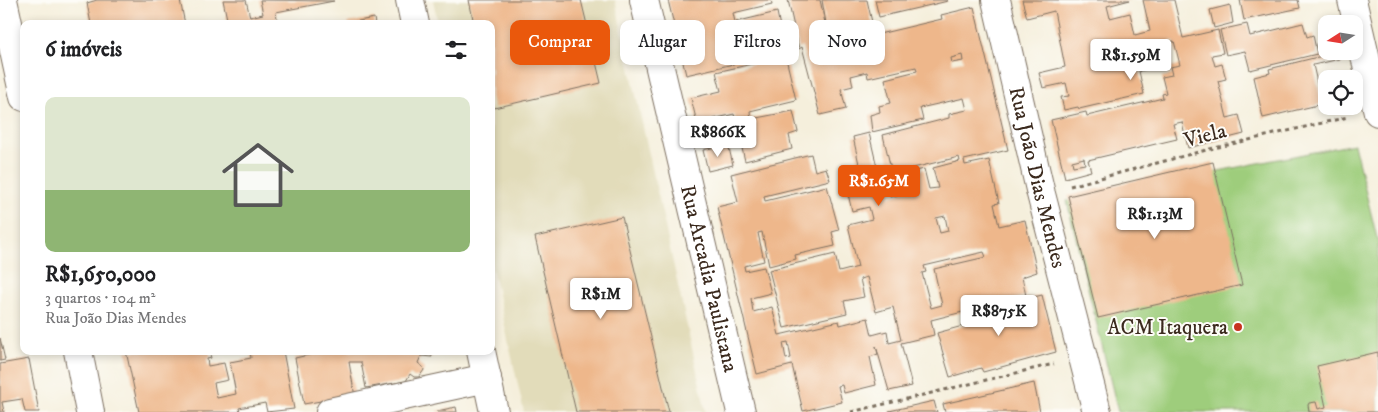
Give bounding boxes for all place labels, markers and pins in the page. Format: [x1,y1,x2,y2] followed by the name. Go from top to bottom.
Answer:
[1085,38,1177,81] pin: R$1.59M
[677,116,759,158] pin: R$866K
[833,164,925,207] pin: R$1.65M
[1109,198,1201,240] pin: R$1.13M
[571,278,631,320] pin: R$1M
[958,294,1040,337] pin: R$875K
[1107,315,1228,341] place label: ACM Itaquera
[1232,321,1244,333] marker: ACM Itaquera

